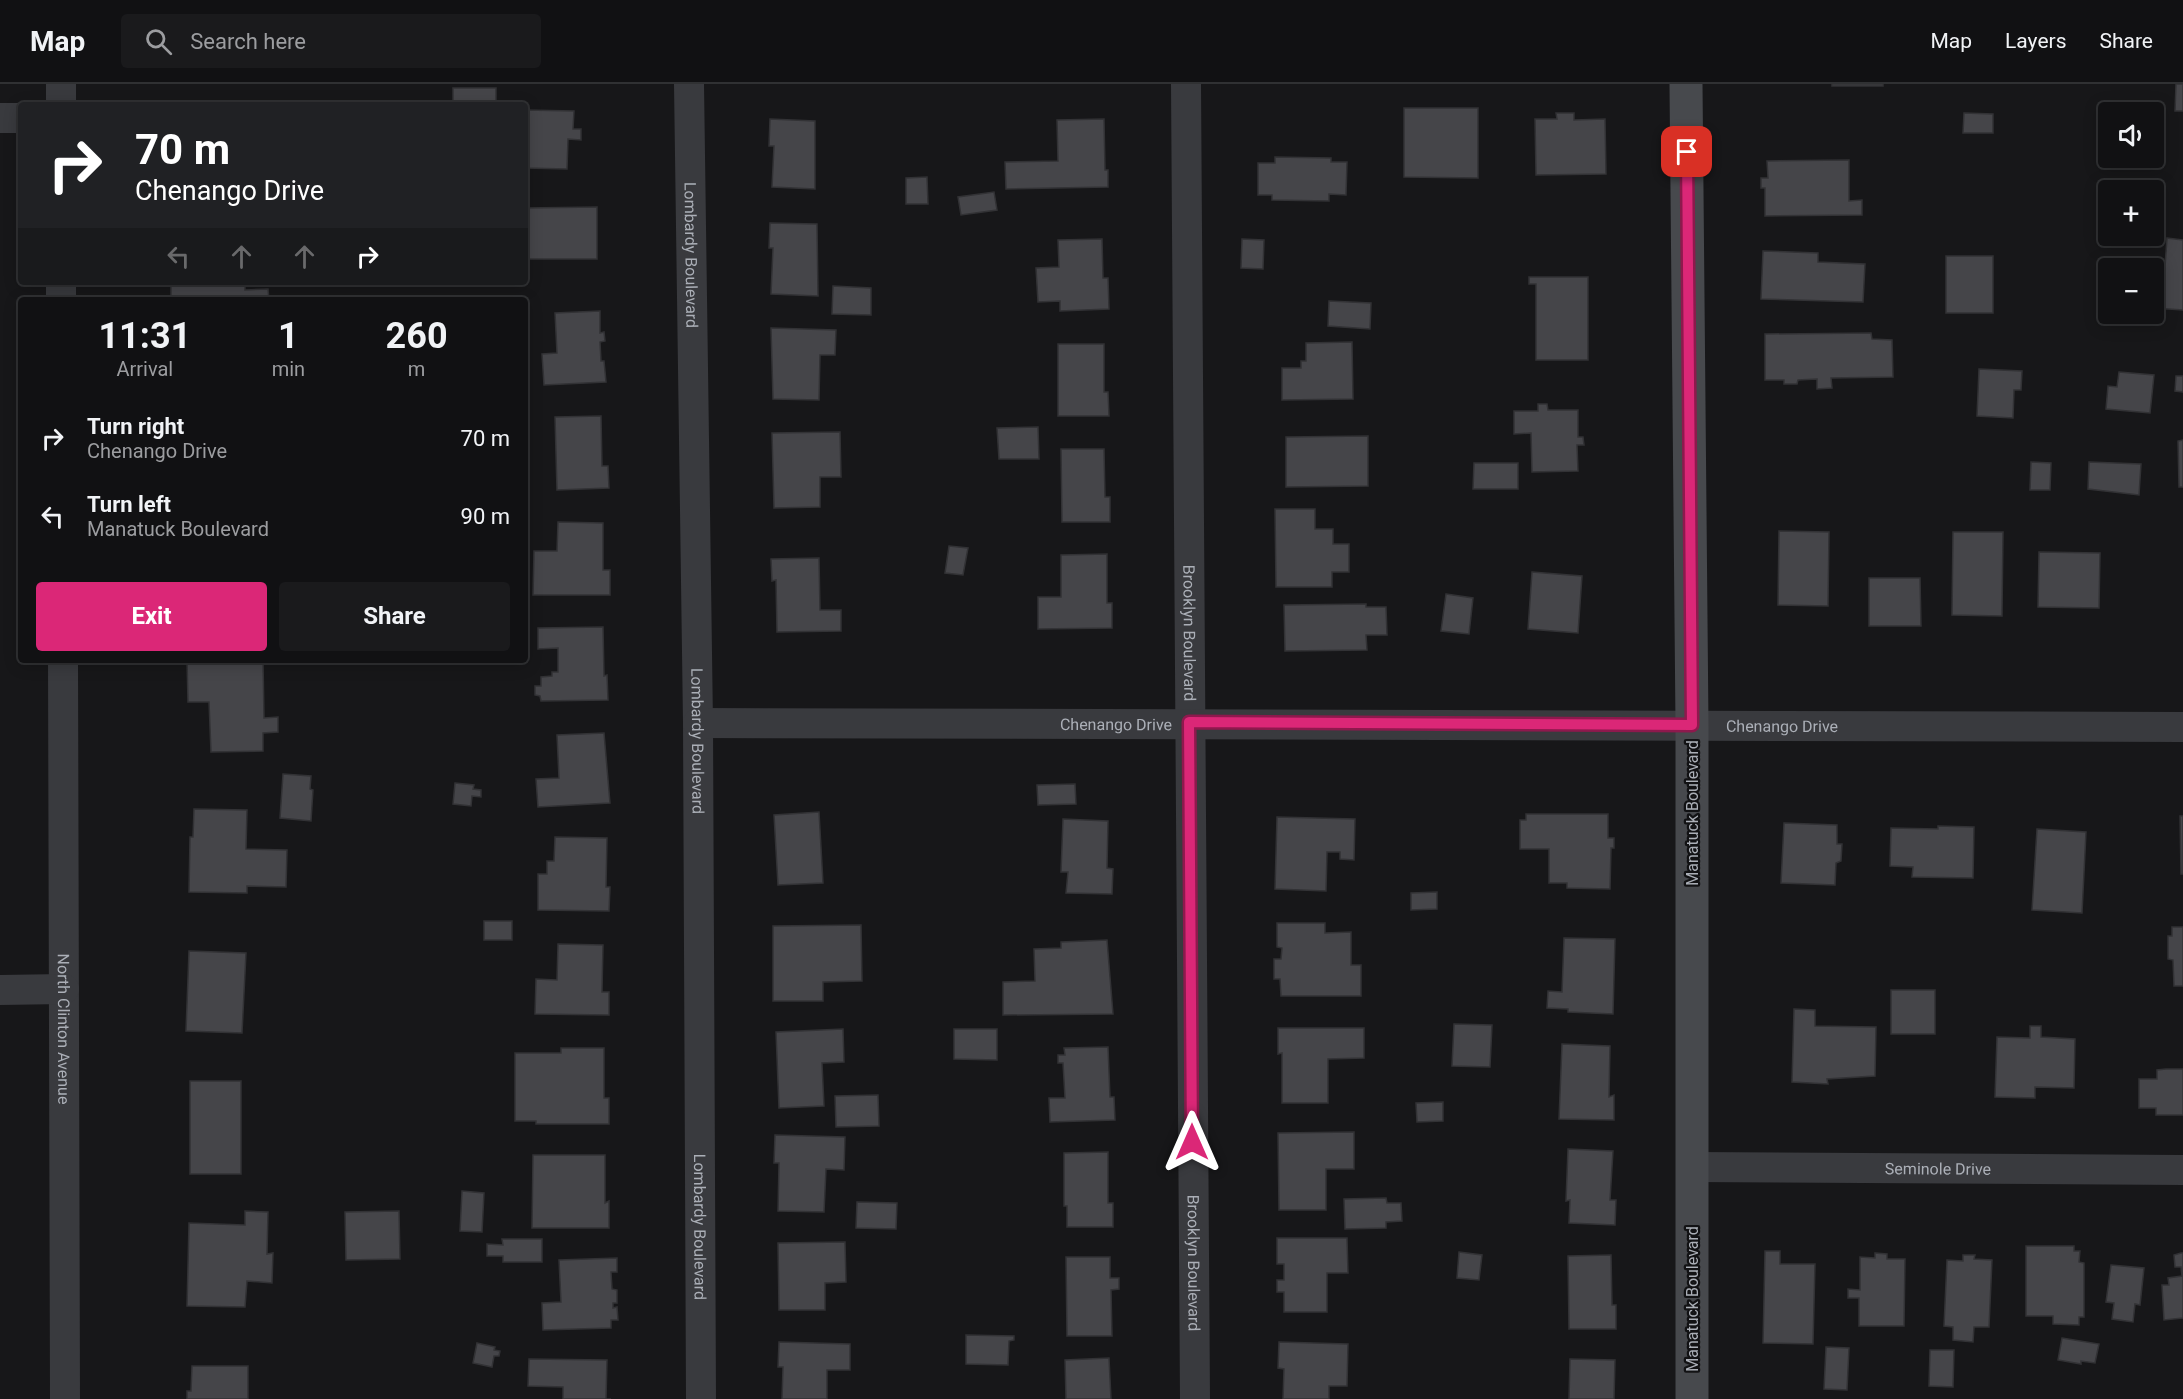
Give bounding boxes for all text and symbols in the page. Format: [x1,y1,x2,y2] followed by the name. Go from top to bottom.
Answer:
[121,14,541,68] search box
[30,25,85,58] text: Map
[142,25,175,58] icon: search
[190,29,306,54] text: Search here
[1930,29,1972,53] text: Map
[2005,29,2066,53] text: Layers
[2099,29,2153,53] text: Share
[2098,102,2164,324] map controls
[2098,102,2164,168] button: sound
[135,125,230,174] text: 70 m
[36,126,114,204] icon: right
[1661,126,1712,177] pin
[1670,135,1703,168] icon: arrive
[135,175,324,207] text: Chenango Drive
[2098,180,2164,246] button: +
[680,182,701,328] street label: Lombardy Boulevard
[162,240,195,273] icon: left
[225,240,258,273] icon: ahead
[288,240,321,273] icon: ahead
[351,240,384,273] icon: right
[2098,258,2164,324] button: −
[98,315,191,357] text: 11:31
[278,315,299,357] text: 1
[386,315,448,357] text: 260
[116,357,173,381] text: Arrival
[272,357,305,381] text: min
[408,357,425,381] text: m
[87,414,184,439] text: Turn right
[36,422,69,455] icon: right
[461,426,510,451] text: 70 m
[87,439,227,463] text: Chenango Drive
[87,492,171,517] text: Turn left
[36,500,69,533] icon: left
[461,504,510,529] text: 90 m
[87,517,269,541] text: Manatuck Boulevard
[1179,565,1199,701] street label: Brooklyn Boulevard
[36,582,267,651] button: Exit
[279,582,510,651] button: Share
[687,668,707,814] street label: Lombardy Boulevard
[1060,715,1172,734] street label: Chenango Drive
[1726,717,1838,736] street label: Chenango Drive
[1683,740,1702,886] street label: Manatuck Boulevard
[54,954,73,1104] street label: North Clinton Avenue
[1160,1110,1224,1174] position arrow
[690,1154,710,1300] street label: Lombardy Boulevard
[1885,1159,1991,1179] street label: Seminole Drive
[1184,1195,1204,1331] street label: Brooklyn Boulevard
[1683,1226,1702,1372] street label: Manatuck Boulevard

